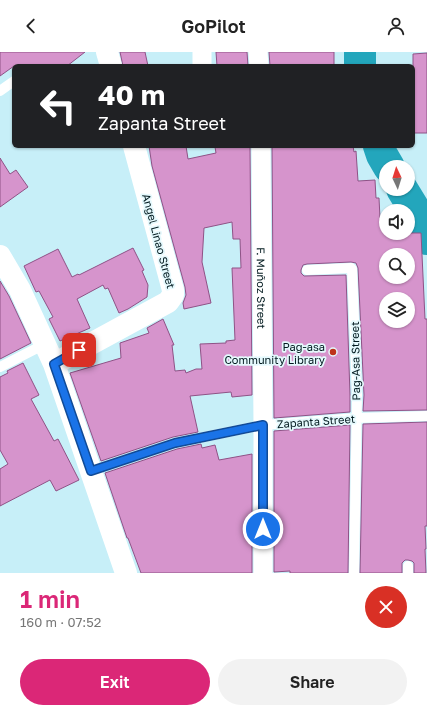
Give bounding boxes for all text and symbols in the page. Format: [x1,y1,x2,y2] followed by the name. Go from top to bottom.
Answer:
[20,15,42,37] icon: back
[181,15,246,37] text: GoPilot
[385,15,407,37] icon: person
[98,78,165,111] text: 40 m
[32,80,84,132] icon: left
[98,112,226,134] text: Zapanta Street
[379,160,415,196] north arrow
[379,160,415,328] map controls
[140,192,178,290] street label: Angel Linao Street
[379,204,415,240] button: sound
[255,247,269,329] street label: F. Muñoz Street
[379,248,415,284] button: search
[379,292,415,328] button: layers
[348,321,362,401] street label: Pag-Asa Street
[62,333,96,367] pin
[68,339,90,361] icon: arrive
[224,340,325,366] place label: Pag-asa Community Library
[328,347,338,357] marker: Pag-asa Community Library
[276,412,356,430] street label: Zapanta Street
[242,508,284,550] position arrow
[20,584,80,613] text: 1 min
[365,586,407,628] button: close
[20,614,101,630] text: 160 m · 07:52
[20,659,210,705] button: Exit
[218,659,407,705] button: Share

